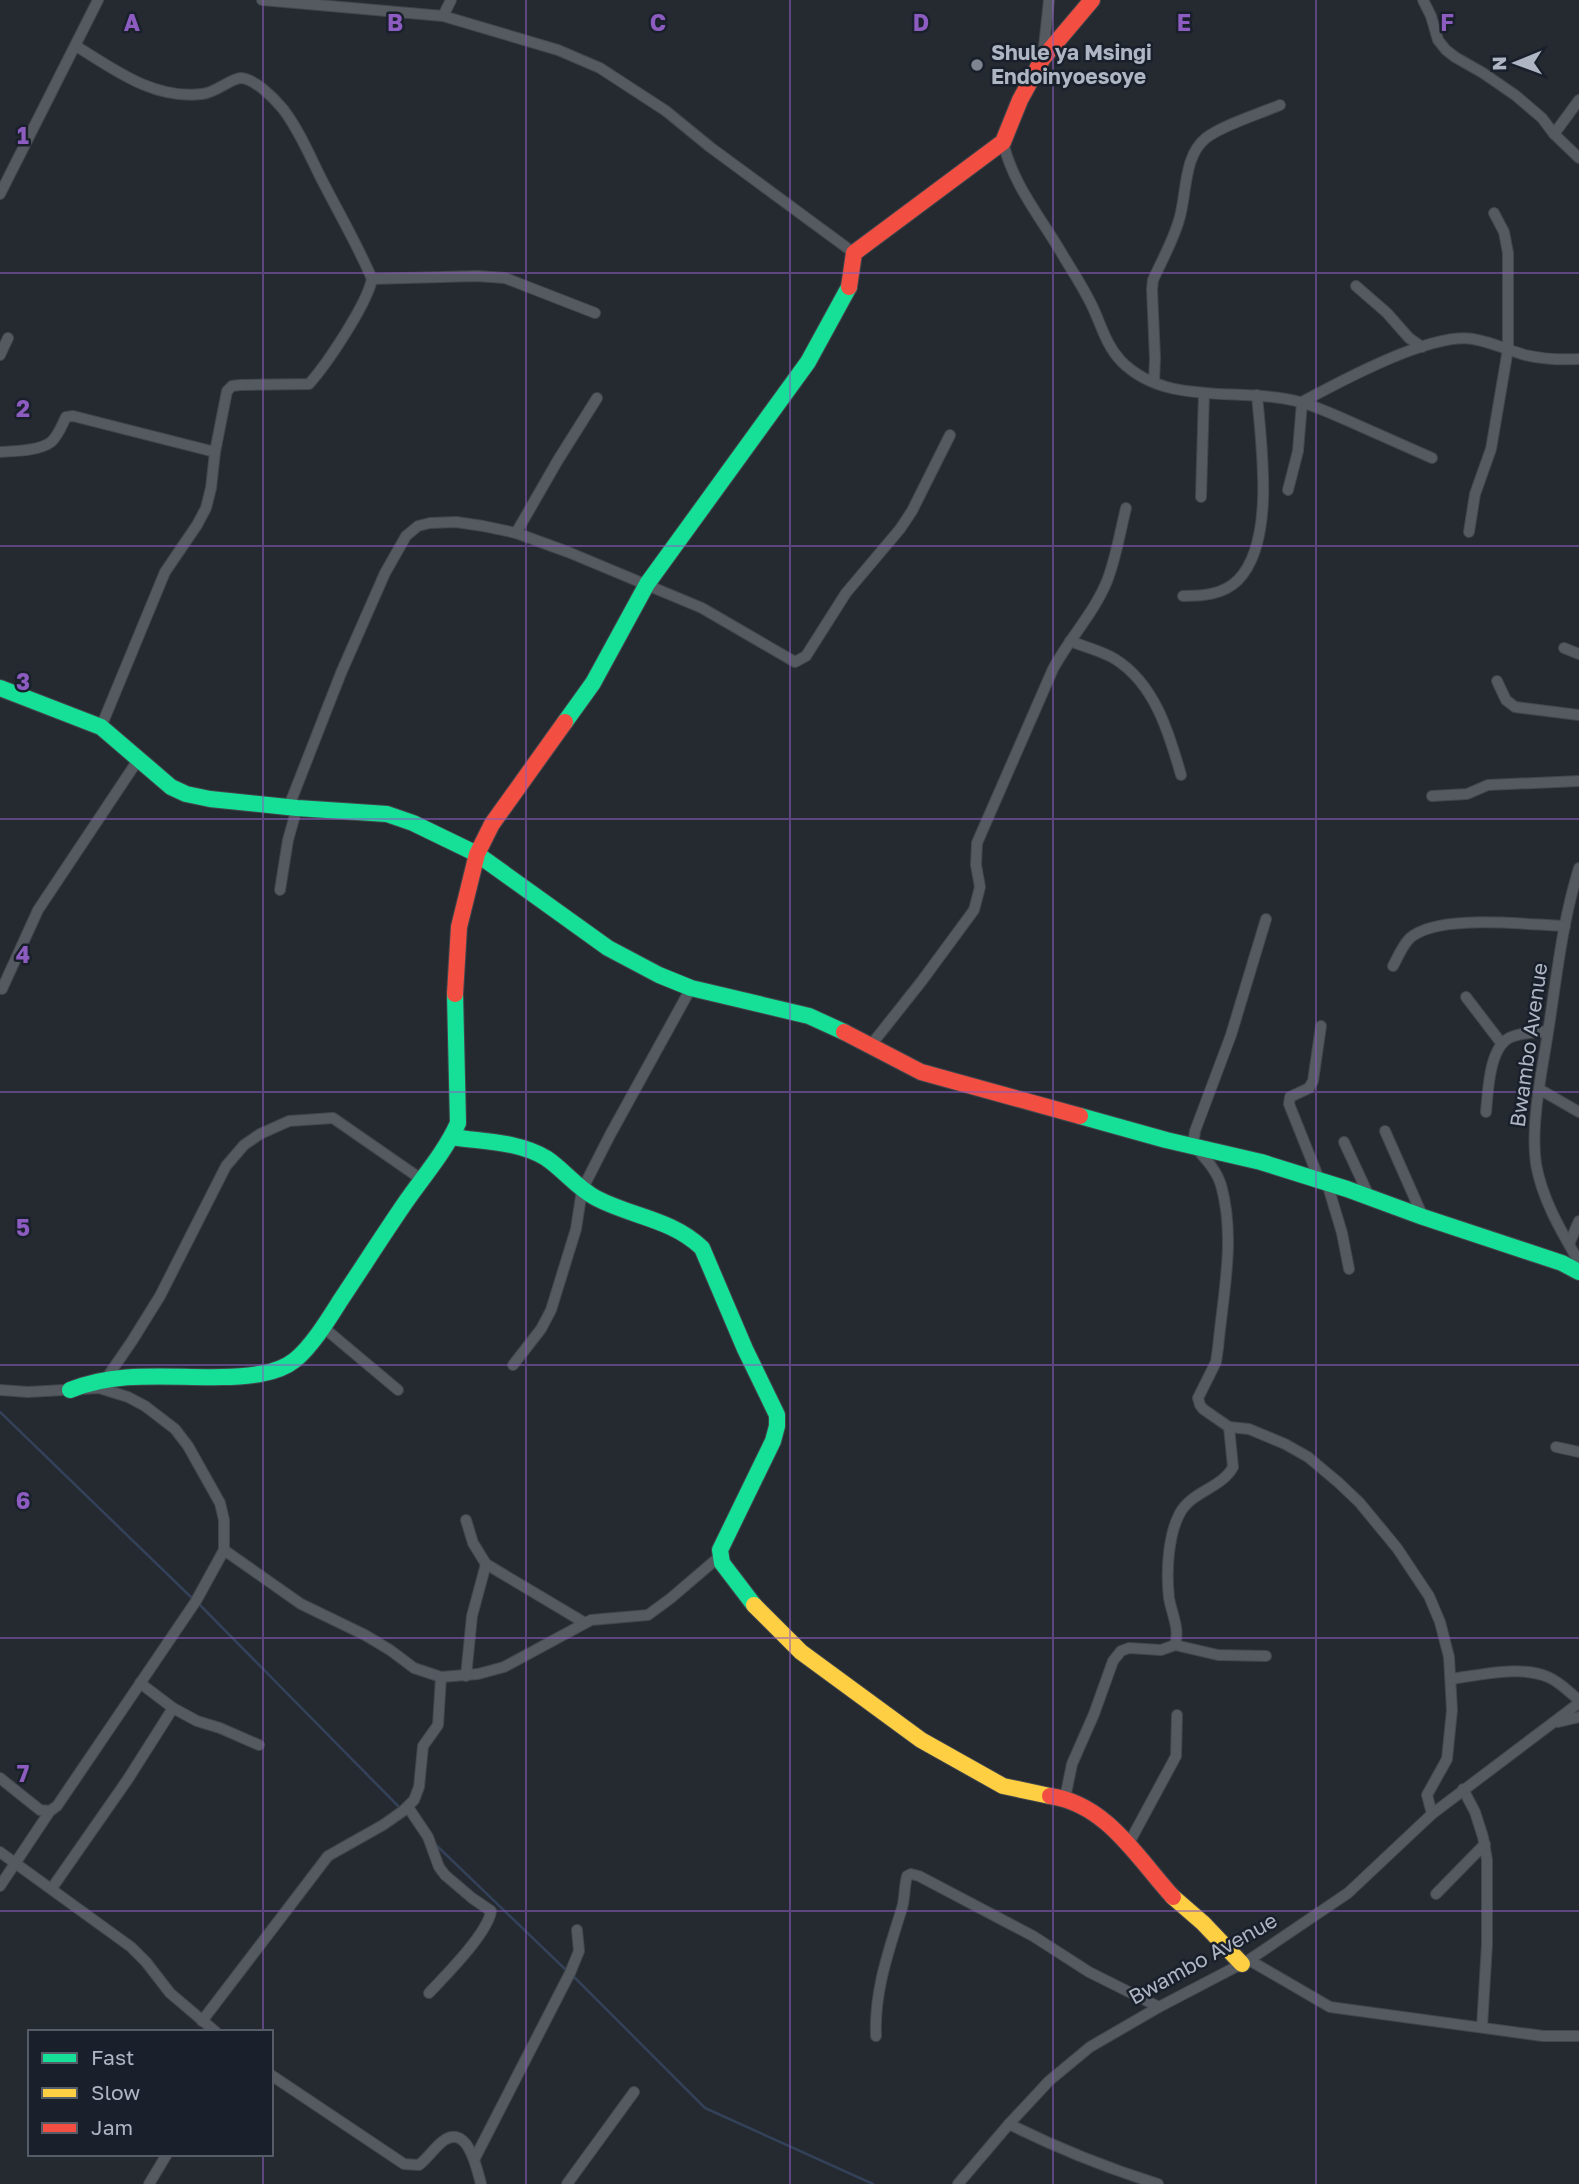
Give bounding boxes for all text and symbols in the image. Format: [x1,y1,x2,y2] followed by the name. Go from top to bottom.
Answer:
[124,8,141,36] text: A
[387,8,403,36] text: B
[650,8,666,36] text: C
[913,8,929,36] text: D
[1177,8,1191,36] text: E
[1440,8,1454,36] text: F
[1481,28,1551,98] north arrow
[991,39,1152,89] place label: Shule ya Msingi Endoinyoesoye
[1487,56,1510,71] text: N
[969,57,985,73] marker: Shule ya Msingi Endoinyoesoye
[17,121,29,149] text: 1
[16,394,30,422] text: 2
[16,667,30,695] text: 3
[16,940,30,968] text: 4
[1504,961,1552,1129] street label: Bwambo Avenue
[16,1213,30,1241] text: 5
[16,1486,30,1514] text: 6
[17,1759,29,1787] text: 7
[1124,1907,1281,2010] street label: Bwambo Avenue
[28,2030,273,2156] legend
[91,2044,134,2070] text: Fast
[91,2079,140,2105] text: Slow
[91,2114,133,2140] text: Jam

